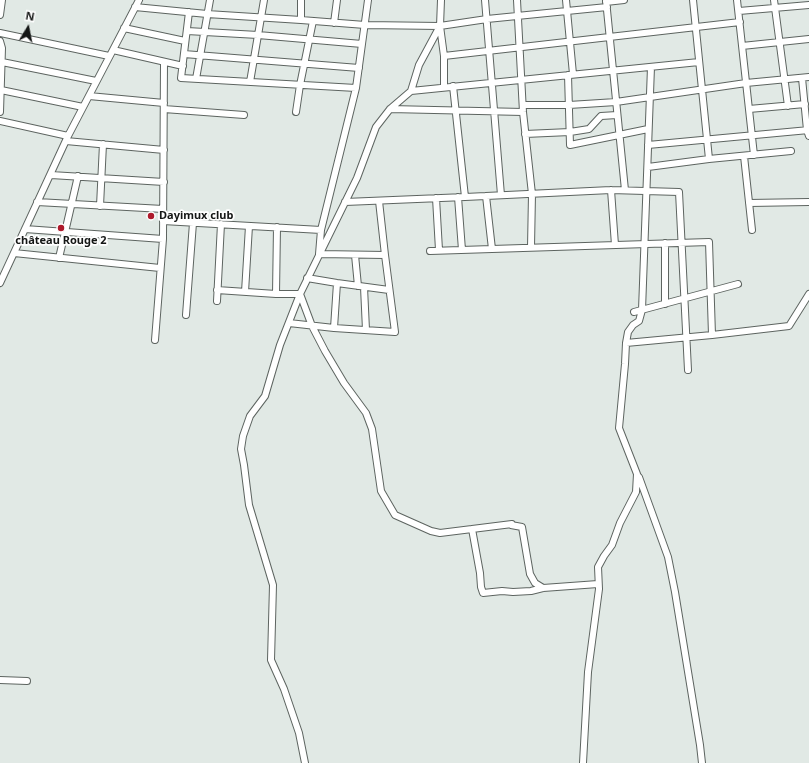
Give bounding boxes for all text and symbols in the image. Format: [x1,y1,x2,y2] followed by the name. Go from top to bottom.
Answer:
[8,8,48,48] north arrow
[24,8,36,24] text: N
[159,209,233,223] place label: Dayimux club
[146,211,156,221] marker: Dayimux club
[56,223,66,233] marker: château Rouge 2
[15,234,107,248] place label: château Rouge 2

